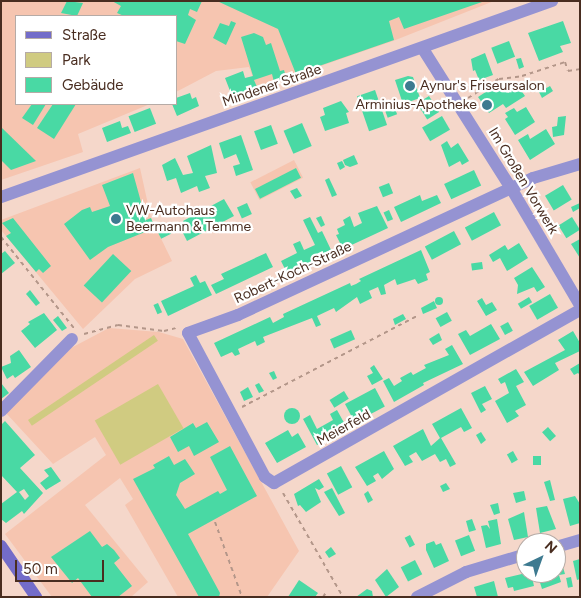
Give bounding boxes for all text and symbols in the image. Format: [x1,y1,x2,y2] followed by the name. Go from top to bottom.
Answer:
[15,15,178,105] legend
[62,26,106,44] text: Straße
[62,51,91,69] text: Park
[220,61,324,111] street label: Mindener Straße
[62,76,123,94] text: Gebäude
[420,78,545,94] place label: Aynur's Friseursalon
[404,80,416,92] marker: Aynur's Friseursalon
[355,97,477,113] place label: Arminius-Apotheke
[481,99,493,111] marker: Arminius-Apotheke
[485,125,561,237] street label: Im Großen Vorwerk
[126,203,251,236] place label: VW-Autohaus Beermann & Temme
[110,213,122,225] marker: VW-Autohaus Beermann & Temme
[232,238,354,308] street label: Robert-Koch-Straße
[314,406,374,450] street label: Meierfeld
[516,533,566,583] north arrow
[541,537,560,557] text: N
[18,550,106,582] scale bar
[23,560,58,578] text: 50 m

